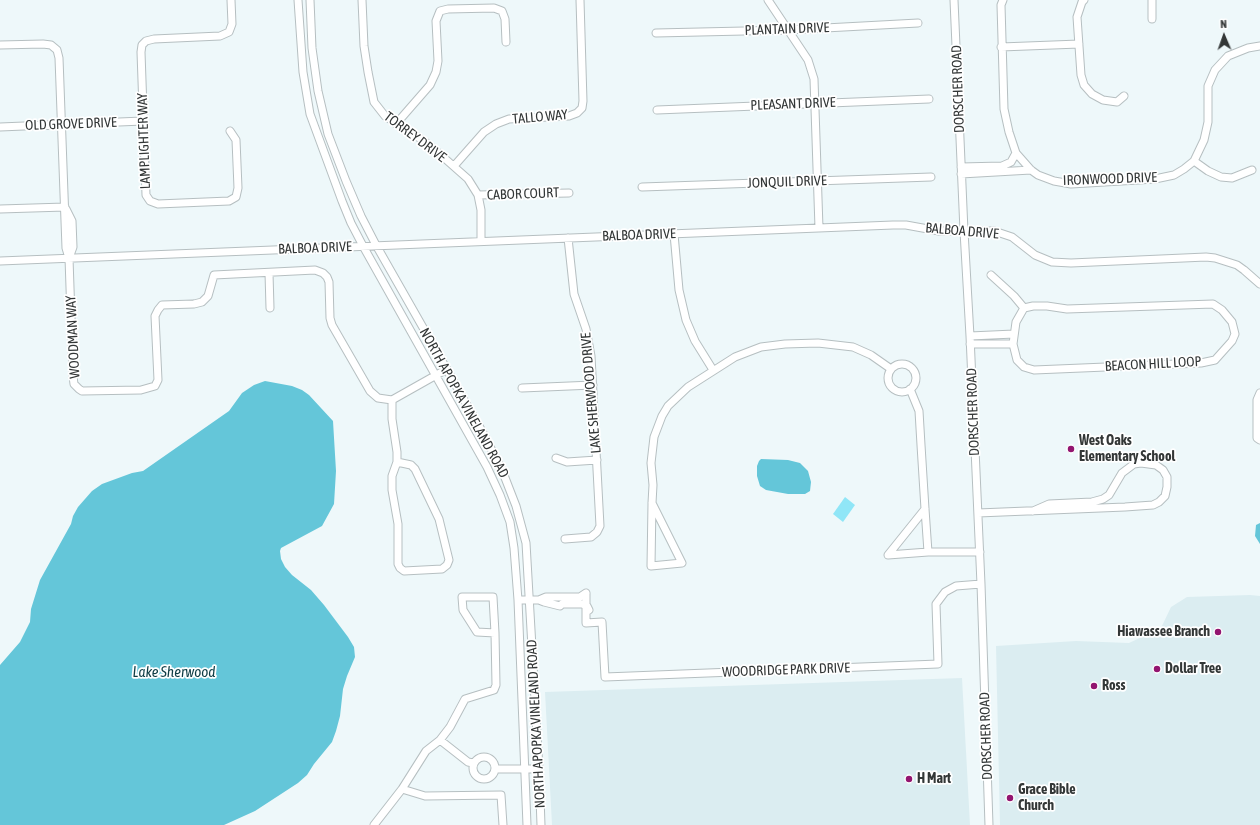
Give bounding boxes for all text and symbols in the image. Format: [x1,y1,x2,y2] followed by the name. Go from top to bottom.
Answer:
[1204,16,1244,56] north arrow
[1220,18,1227,30] text: N
[744,19,830,39] street label: PLANTAIN DRIVE
[948,45,968,133] street label: DORSCHER ROAD
[134,93,154,189] street label: LAMPLIGHTER WAY
[750,94,836,114] street label: PLEASANT DRIVE
[512,106,568,128] street label: TALLO WAY
[381,108,449,166] street label: TORREY DRIVE
[25,114,117,134] street label: OLD GROVE DRIVE
[1063,169,1157,189] street label: IRONWOOD DRIVE
[747,172,827,192] street label: JONQUIL DRIVE
[486,184,560,204] street label: CABOR COURT
[925,219,999,243] street label: BALBOA DRIVE
[602,225,676,245] street label: BALBOA DRIVE
[278,238,352,258] street label: BALBOA DRIVE
[62,295,84,379] street label: WOODMAN WAY
[416,325,512,481] street label: NORTH APOPKA VINELAND ROAD
[577,332,605,454] street label: LAKE SHERWOOD DRIVE
[1104,353,1202,375] street label: BEACON HILL LOOP
[963,368,983,456] street label: DORSCHER ROAD
[1079,433,1175,466] place label: West Oaks Elementary School
[1066,444,1076,454] marker: West Oaks Elementary School
[1117,624,1210,640] place label: Hiawassee Branch
[1213,627,1223,637] marker: Hiawassee Branch
[523,639,549,809] street label: NORTH APOPKA VINELAND ROAD
[722,659,850,681] street label: WOODRIDGE PARK DRIVE
[1165,661,1221,677] place label: Dollar Tree
[133,663,215,681] water label: Lake Sherwood
[1152,664,1162,674] marker: Dollar Tree
[1102,678,1125,694] place label: Ross
[1089,681,1099,691] marker: Ross
[976,692,996,780] street label: DORSCHER ROAD
[917,771,951,787] place label: H Mart
[904,774,914,784] marker: H Mart
[1018,782,1076,814] place label: Grace Bible Church
[1005,793,1015,803] marker: Grace Bible Church

